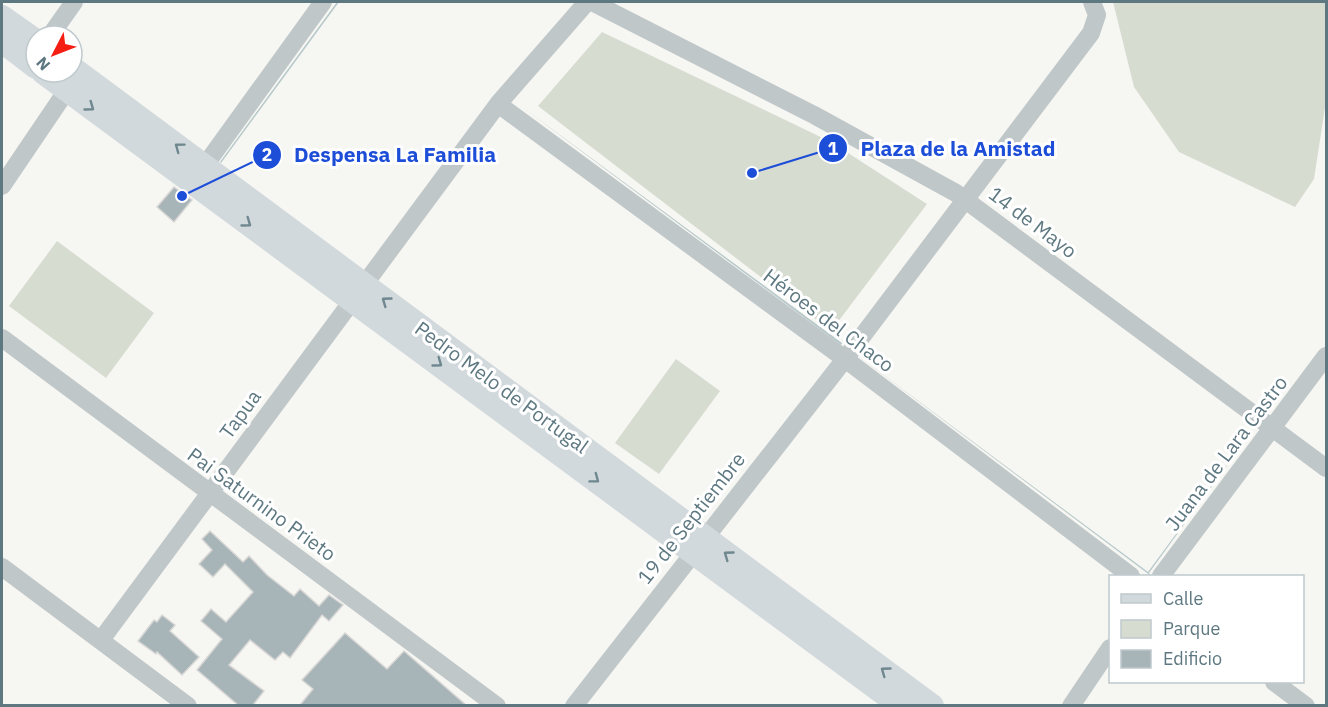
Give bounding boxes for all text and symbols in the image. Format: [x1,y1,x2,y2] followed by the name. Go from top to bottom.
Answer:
[24,24,84,84] north arrow
[32,53,54,75] text: N
[83,100,94,111] one-way arrow
[818,129,1067,168] callout: Plaza de la Amistad
[860,134,1056,162] text: Plaza de la Amistad
[252,135,509,174] callout: Despensa La Familia
[828,137,839,160] text: 1
[294,140,496,168] text: Despensa La Familia
[174,143,185,154] one-way arrow
[262,143,272,166] text: 2
[983,180,1083,264] street label: 14 de Mayo
[240,215,251,226] one-way arrow
[758,262,900,378] street label: Héroes del Chaco
[382,297,393,308] one-way arrow
[410,315,594,459] street label: Pedro Melo de Portugal
[431,356,442,367] one-way arrow
[1159,370,1293,536] street label: Juana de Lara Castro
[213,384,267,444] street label: Tapua
[182,441,342,567] street label: Pai Saturnino Prieto
[631,446,751,590] street label: 19 de Septiembre
[588,471,599,482] one-way arrow
[724,551,735,562] one-way arrow
[1109,575,1304,683] legend
[1163,587,1203,610] text: Calle
[1163,617,1221,640] text: Parque
[1163,647,1222,670] text: Edificio
[880,667,891,678] one-way arrow

